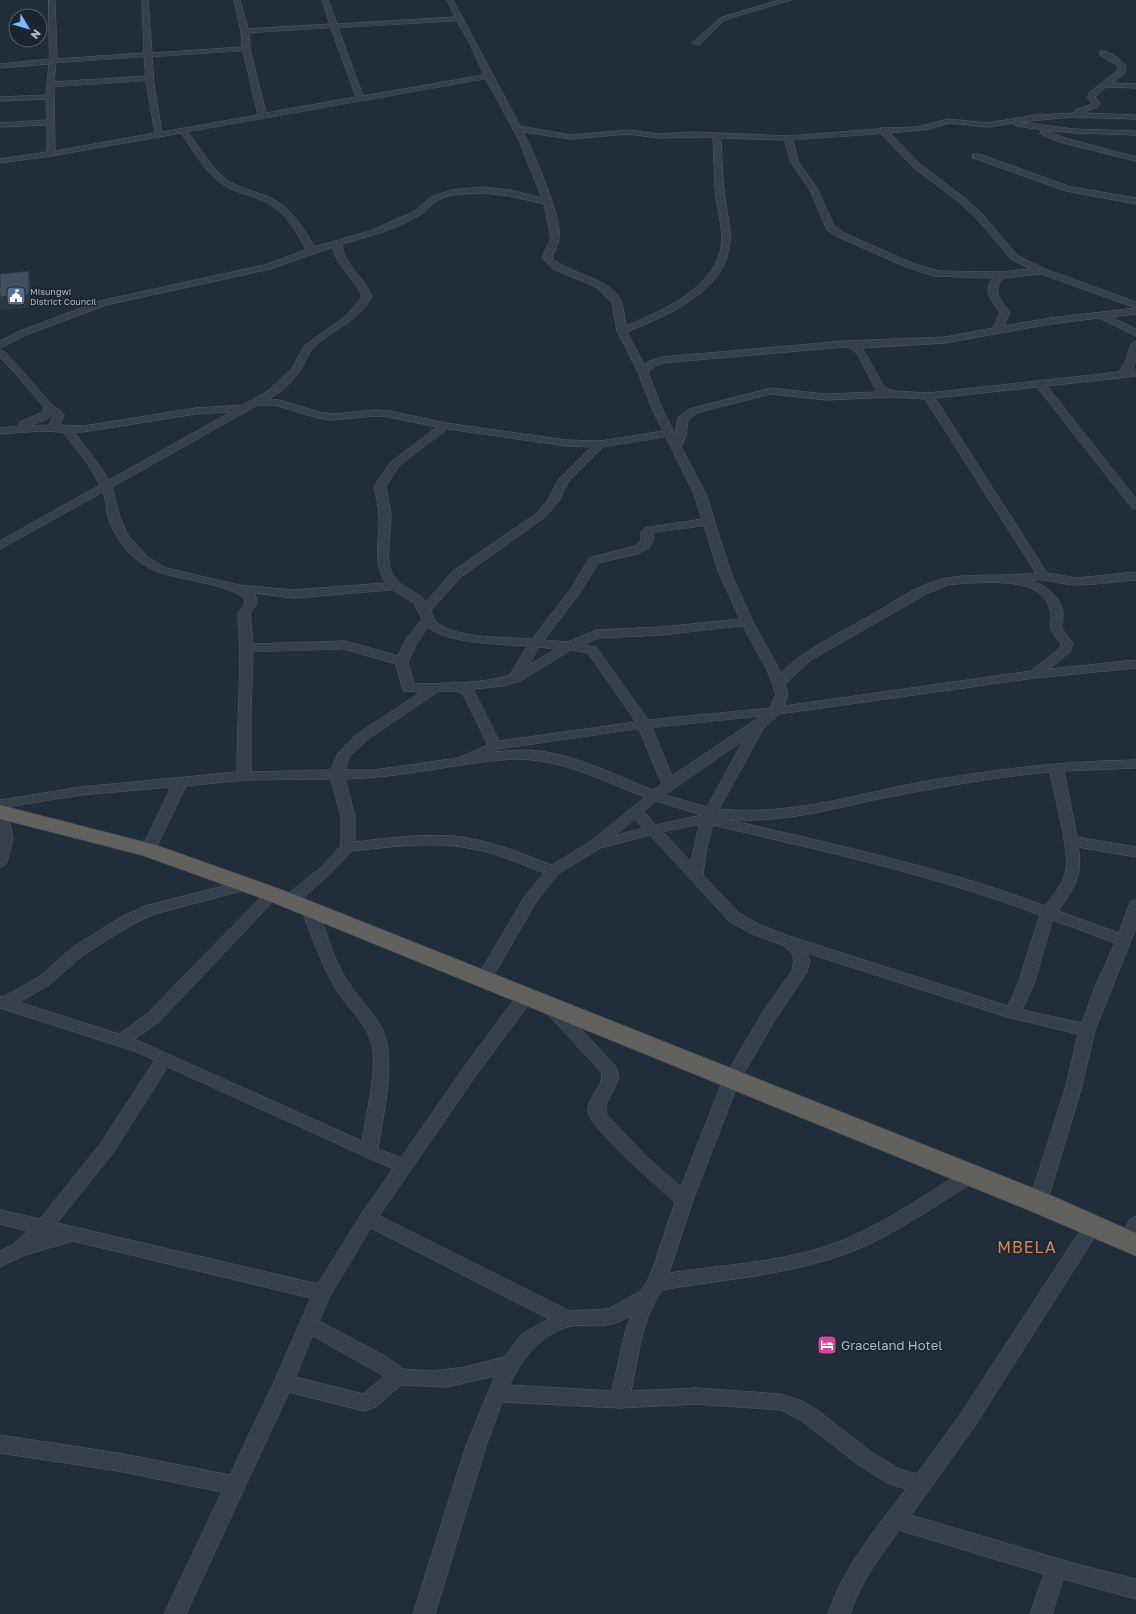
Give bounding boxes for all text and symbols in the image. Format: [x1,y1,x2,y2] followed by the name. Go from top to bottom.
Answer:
[8,8,48,48] north arrow
[29,27,44,42] text: N
[5,285,27,307] public building icon: Misungwi District Council
[30,286,97,307] place label: Misungwi District Council
[997,1237,1057,1257] district label: MBELA
[816,1334,838,1356] hotel icon: Graceland Hotel
[841,1337,942,1353] place label: Graceland Hotel

